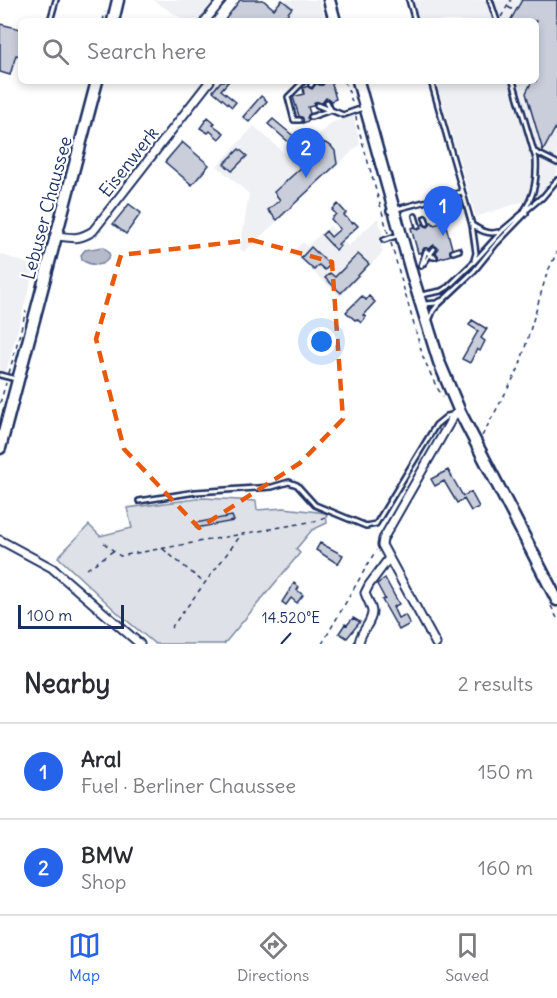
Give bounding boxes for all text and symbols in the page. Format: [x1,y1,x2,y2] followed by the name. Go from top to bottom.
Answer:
[18,18,539,84] search box
[39,35,72,68] icon: search
[87,37,206,65] text: Search here
[94,122,163,202] street label: Eisenwerk
[286,128,326,178] pin: 2
[16,134,77,282] street label: Lebuser Chaussee
[424,186,462,236] pin: 1
[307,327,336,356] your location
[18,602,124,630] scale bar
[27,605,72,625] text: 100 m
[262,608,320,627] text: 14.520°E
[24,667,110,700] text: Nearby
[458,671,533,696] text: 2 results
[81,745,121,773] text: Aral
[40,759,47,784] text: 1
[478,759,533,784] text: 150 m
[81,773,296,798] text: Fuel · Berliner Chaussee
[81,841,133,869] text: BMW
[38,855,49,880] text: 2
[478,855,533,880] text: 160 m
[81,869,126,894] text: Shop
[68,929,101,985] tab: Map
[237,929,309,985] tab: Directions
[445,929,489,985] tab: Saved

